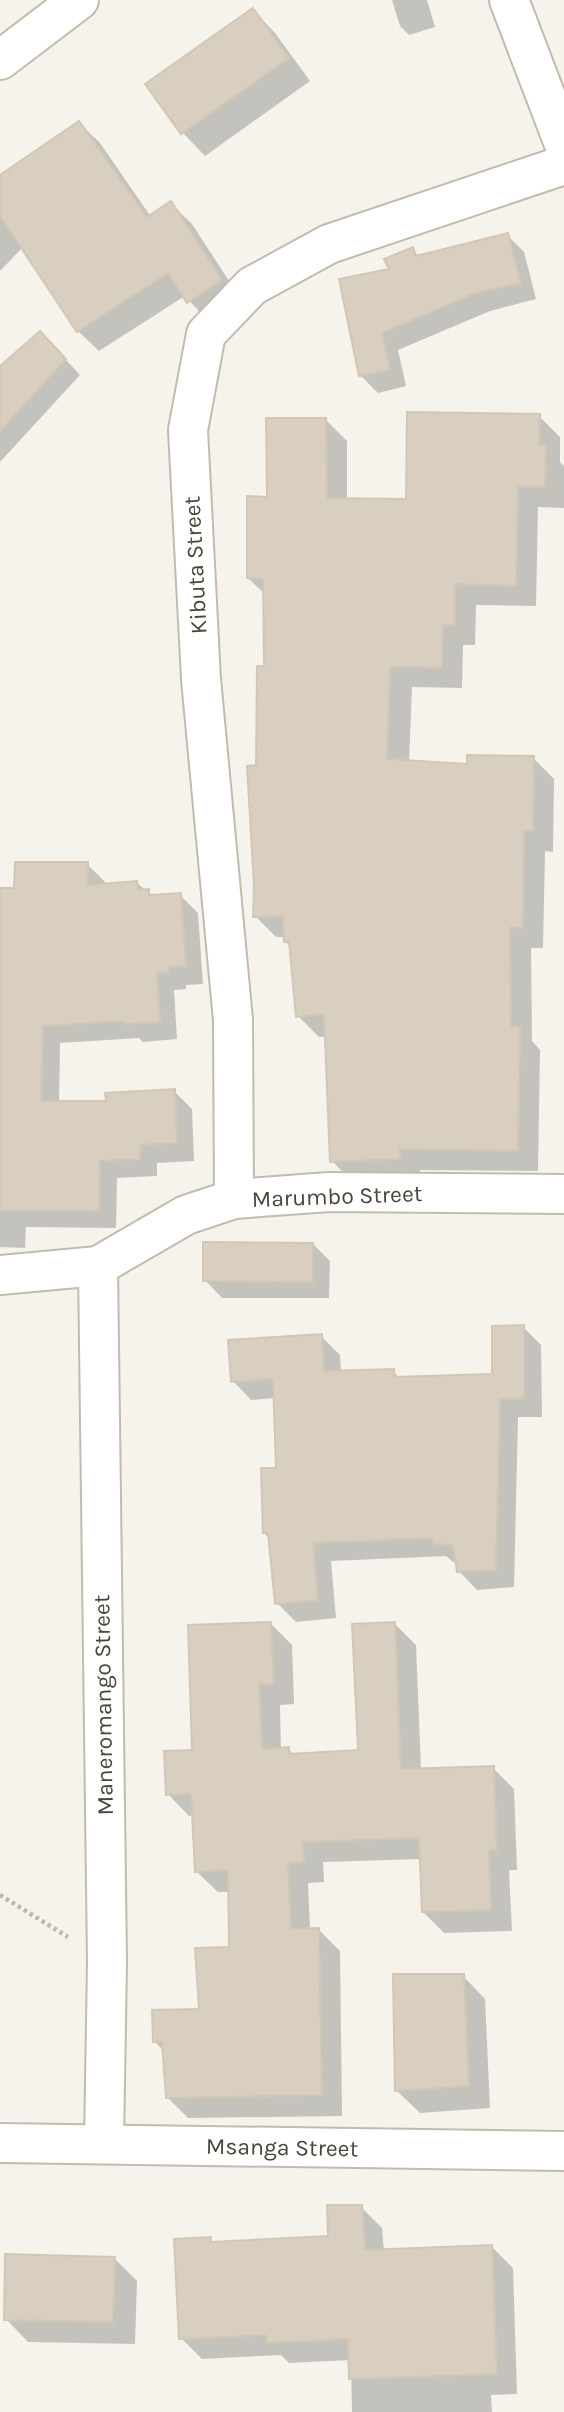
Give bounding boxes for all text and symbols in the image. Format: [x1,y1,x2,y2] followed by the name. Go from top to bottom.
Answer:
[178,495,213,635] street label: Kibuta Street
[251,1180,423,1213] street label: Marumbo Street
[88,1594,119,1816] street label: Maneromango Street
[206,2133,359,2162] street label: Msanga Street

